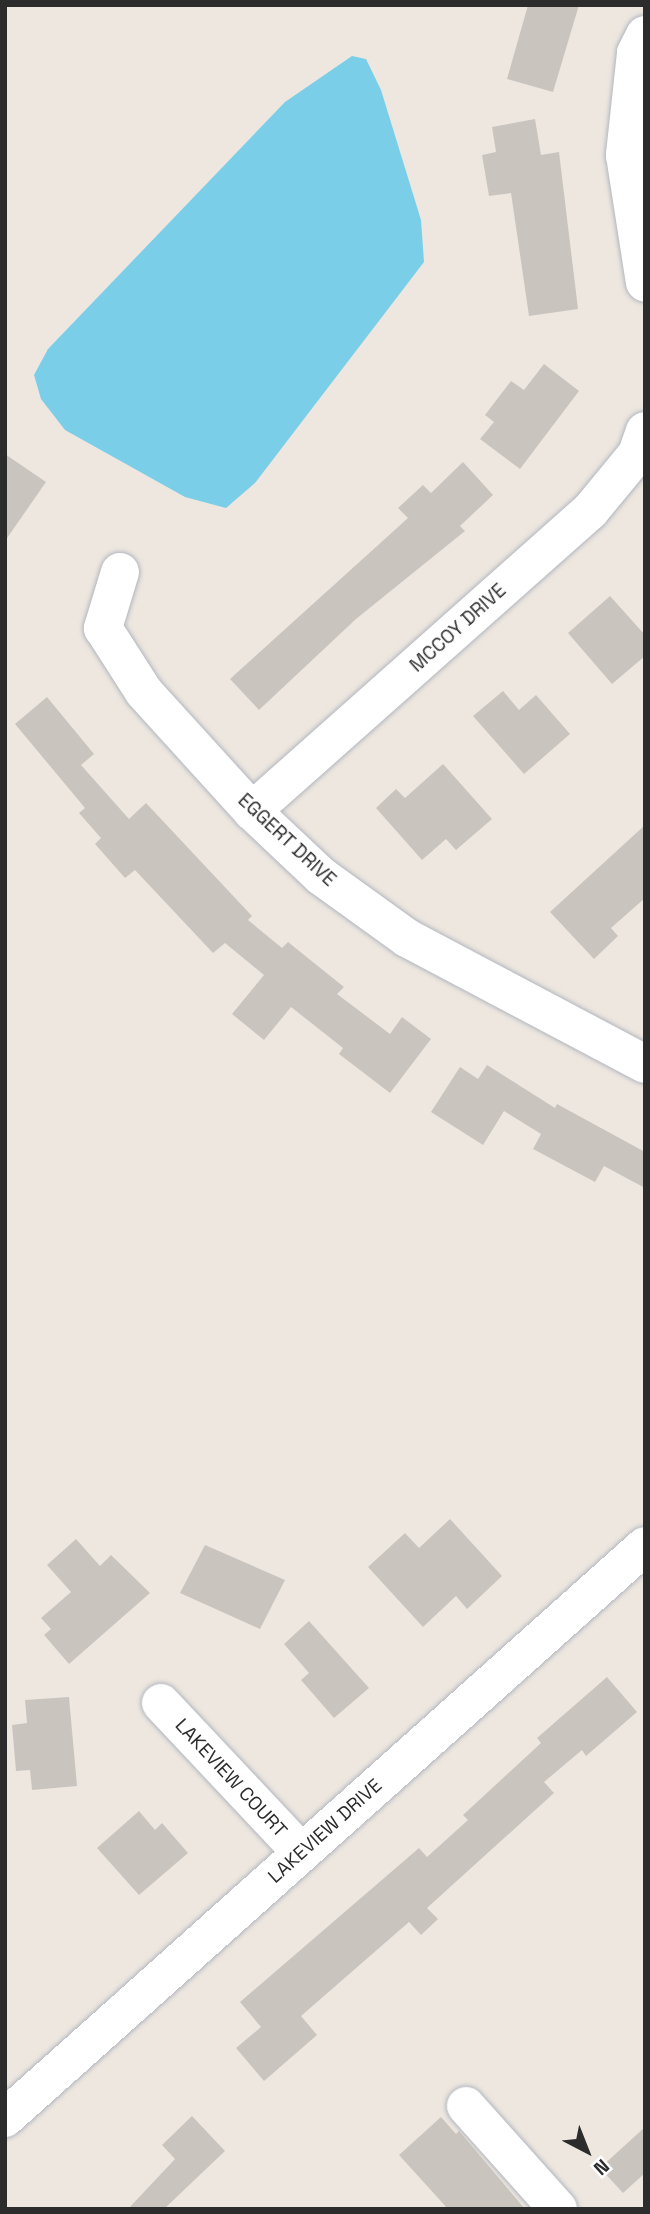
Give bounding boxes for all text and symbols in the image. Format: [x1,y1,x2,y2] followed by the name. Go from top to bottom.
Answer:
[405,579,511,677] street label: MCCOY DRIVE
[233,789,341,891] street label: EGGERT DRIVE
[170,1714,292,1842] street label: LAKEVIEW COURT
[264,1774,386,1888] street label: LAKEVIEW DRIVE
[552,2116,622,2186] north arrow
[588,2153,614,2181] text: N

